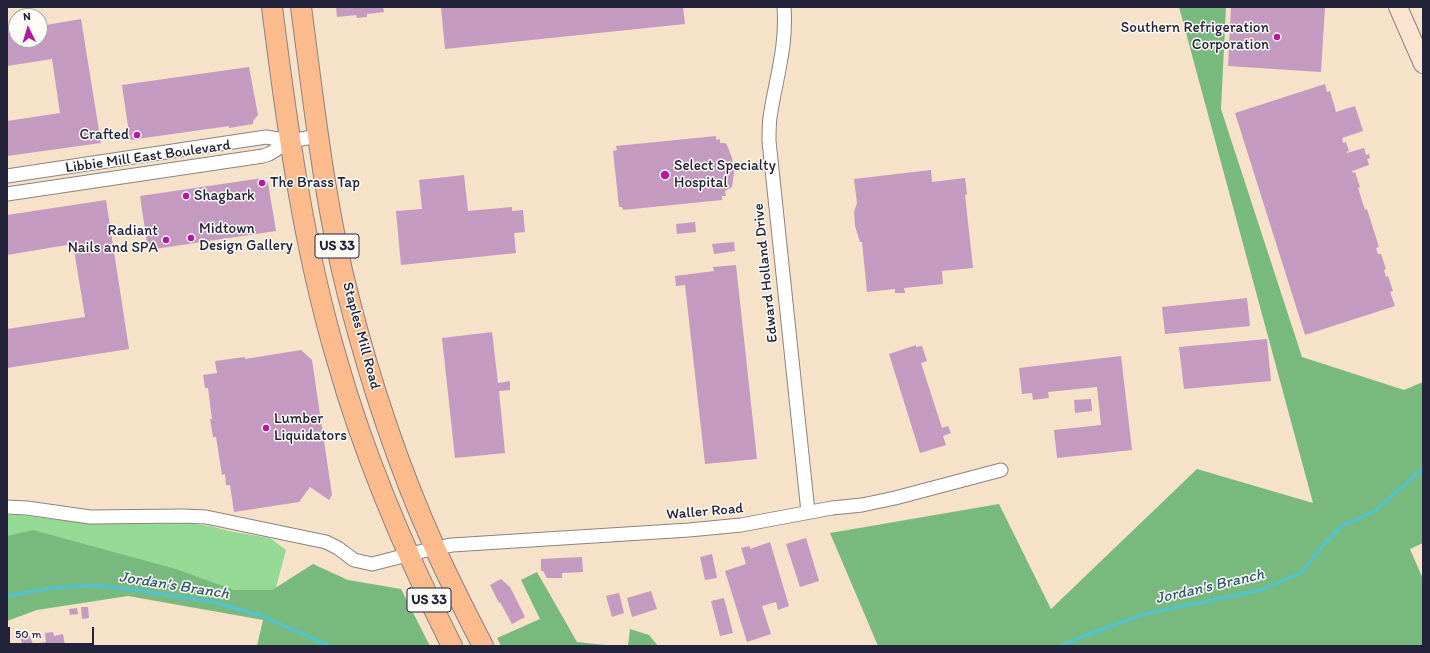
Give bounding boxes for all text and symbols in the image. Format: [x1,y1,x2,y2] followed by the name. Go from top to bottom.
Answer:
[8,8,48,48] north arrow
[23,10,31,23] text: N
[1121,19,1269,54] place label: Southern Refrigeration Corporation
[1272,32,1282,42] marker: Southern Refrigeration Corporation
[80,126,129,144] place label: Crafted
[132,130,142,140] marker: Crafted
[64,136,232,178] street label: Libbie Mill East Boulevard
[674,157,776,192] place label: Select Specialty Hospital
[659,169,671,181] marker: Select Specialty Hospital
[270,174,360,192] place label: The Brass Tap
[257,178,267,188] marker: The Brass Tap
[194,187,255,205] place label: Shagbark
[181,191,191,201] marker: Shagbark
[750,202,782,344] street label: Edward Holland Drive
[199,220,293,255] place label: Midtown Design Gallery
[68,222,158,257] place label: Radiant Nails and SPA
[186,233,196,243] marker: Midtown Design Gallery
[315,234,359,258] road number: US 33
[161,235,171,245] marker: Radiant Nails and SPA
[338,280,384,392] street label: Staples Mill Road
[274,410,347,445] place label: Lumber Liquidators
[261,423,271,433] marker: Lumber Liquidators
[666,500,744,524] street label: Waller Road
[1154,565,1266,609] water label: Jordan's Branch
[118,568,230,604] water label: Jordan's Branch
[407,588,451,612] road number: US 33
[10,619,96,645] scale bar
[15,627,41,641] text: 50 m

